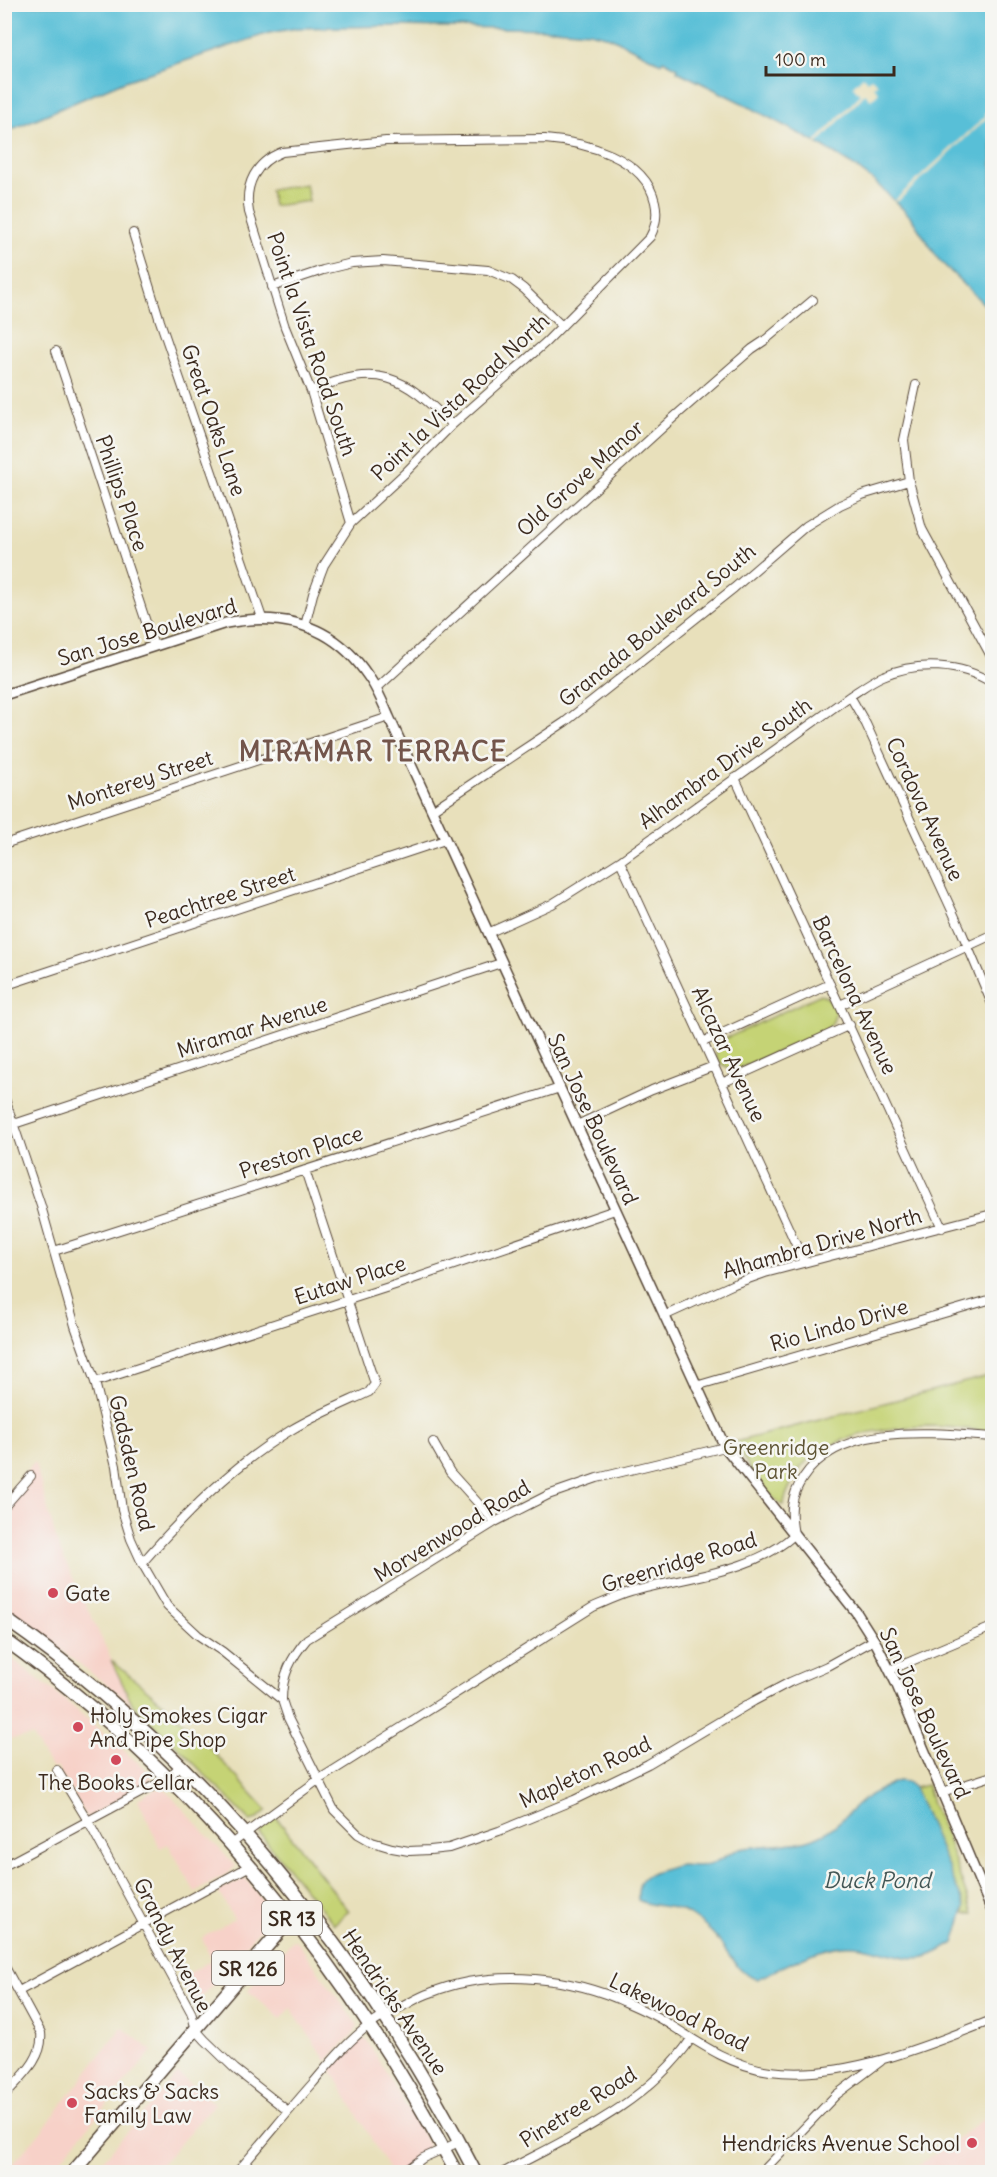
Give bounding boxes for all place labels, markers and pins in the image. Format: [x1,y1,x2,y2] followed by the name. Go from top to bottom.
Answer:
[65,1580,110,1607] place label: Gate
[46,1586,60,1600] marker: Gate
[90,1702,268,1753] place label: Holy Smokes Cigar And Pipe Shop
[71,1720,85,1734] marker: Holy Smokes Cigar And Pipe Shop
[109,1753,123,1767] marker: The Books Cellar
[38,1769,195,1796] place label: The Books Cellar
[84,2078,219,2129] place label: Sacks & Sacks Family Law
[65,2096,79,2110] marker: Sacks & Sacks Family Law
[722,2130,960,2157] place label: Hendricks Avenue School
[965,2136,979,2150] marker: Hendricks Avenue School

